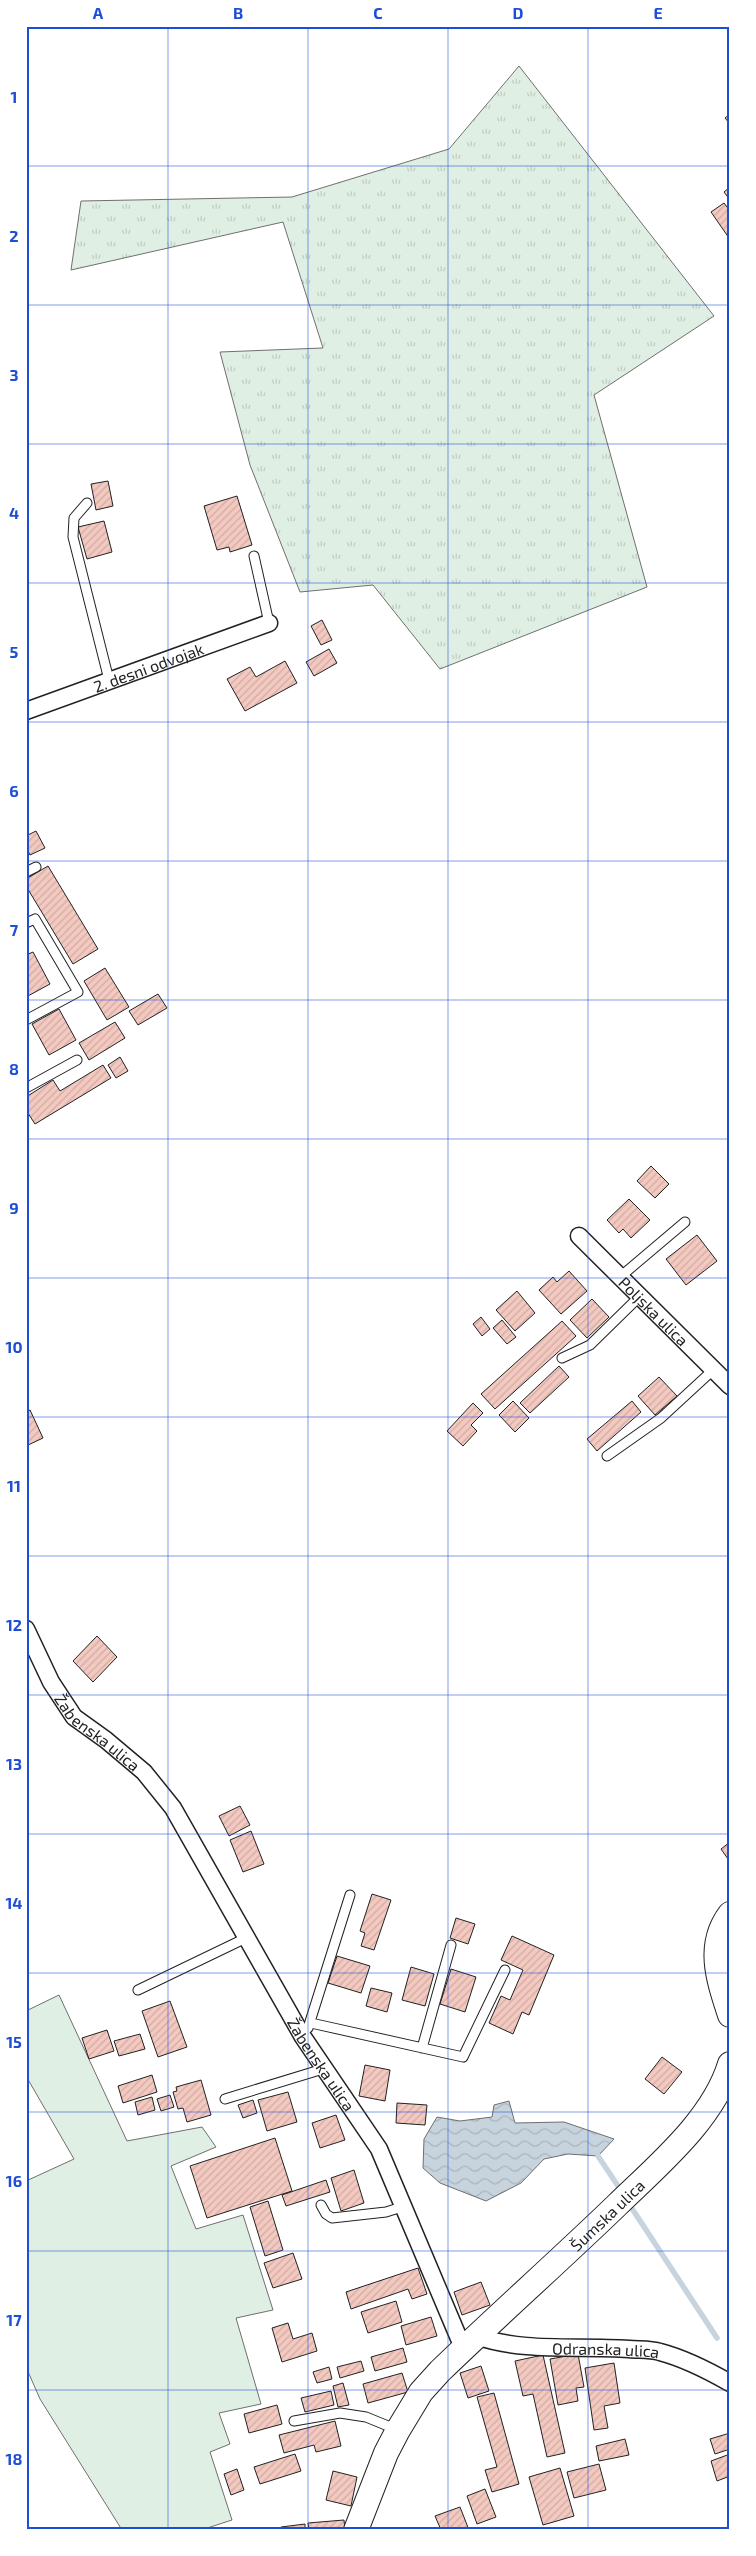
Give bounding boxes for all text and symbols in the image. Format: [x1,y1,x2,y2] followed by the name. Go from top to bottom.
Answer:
[93,3,104,22] text: A
[233,3,243,22] text: B
[373,3,383,22] text: C
[513,3,524,22] text: D
[653,3,663,22] text: E
[11,87,17,106] text: 1
[9,226,19,245] text: 2
[9,365,19,384] text: 3
[9,503,19,522] text: 4
[91,638,206,695] street label: 2. desni odvojak
[10,642,19,661] text: 5
[9,781,19,800] text: 6
[10,920,19,939] text: 7
[9,1059,19,1078] text: 8
[9,1198,19,1217] text: 9
[615,1272,693,1349] street label: Poljska ulica
[5,1337,23,1356] text: 10
[7,1476,21,1495] text: 11
[6,1615,22,1634] text: 12
[52,1690,144,1774] street label: Žabenska ulica
[6,1754,22,1773] text: 13
[5,1893,23,1912] text: 14
[284,2014,360,2114] street label: Žabenska ulica
[6,2032,22,2051] text: 15
[6,2171,22,2190] text: 16
[566,2175,648,2254] street label: Šumska ulica
[6,2310,22,2329] text: 17
[552,2338,661,2361] street label: Odranska ulica
[6,2449,22,2468] text: 18

